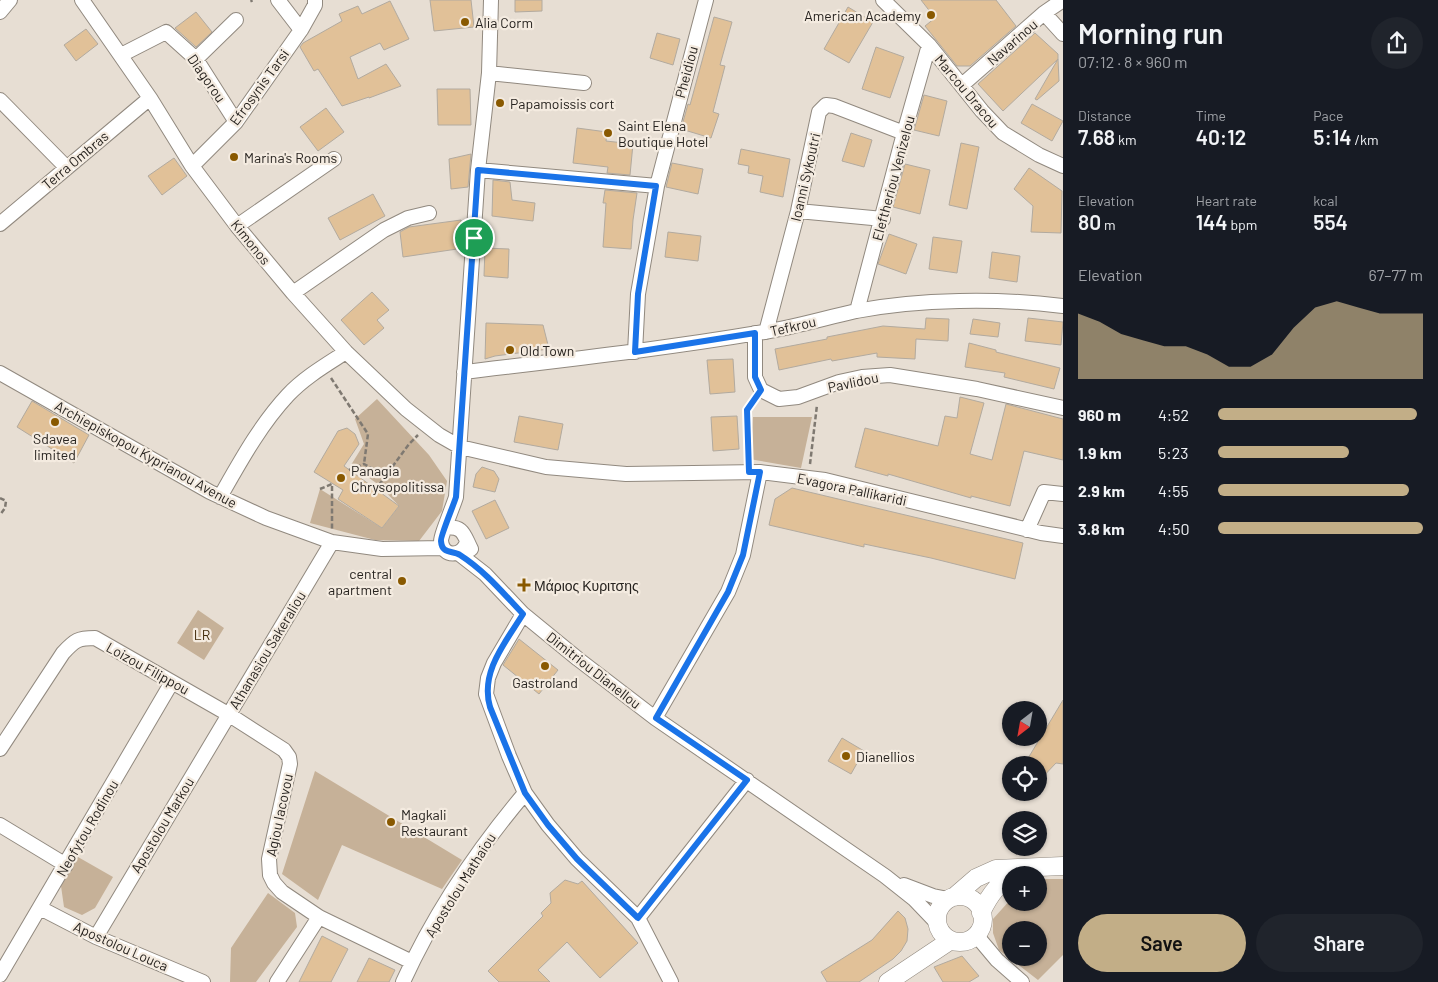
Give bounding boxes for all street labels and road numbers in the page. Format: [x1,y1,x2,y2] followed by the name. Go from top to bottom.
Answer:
[983,15,1041,69] street label: Navarinou
[671,44,701,100] street label: Pheidiou
[226,46,292,128] street label: Efrosynis Tarsi
[184,51,230,105] street label: Diagorou
[931,51,1003,131] street label: Marcou Dracou
[868,114,918,242] street label: Eleftheriou Venizelou
[38,127,112,193] street label: Terra Ombras
[787,131,823,223] street label: Ioanni Sykoutri
[228,216,274,268] street label: Kimonos
[768,312,818,340] street label: Tefkrou
[826,368,880,396] street label: Pavlidou
[52,397,240,511] street label: Archiepiskopou Kyprianou Avenue
[796,469,908,509] street label: Evagora Pallikaridi
[225,588,309,712] street label: Athanasiou Sakeraliou
[543,628,645,712] street label: Dimitriou Dianellou
[104,638,192,698] street label: Loizou Filippou
[262,772,296,858] street label: Agiou Iacovou
[127,774,197,876] street label: Apostolou Markou
[52,777,122,879] street label: Neofytou Rodinou
[421,830,499,940] street label: Apostolou Mathaiou
[71,918,171,974] street label: Apostolou Louca

